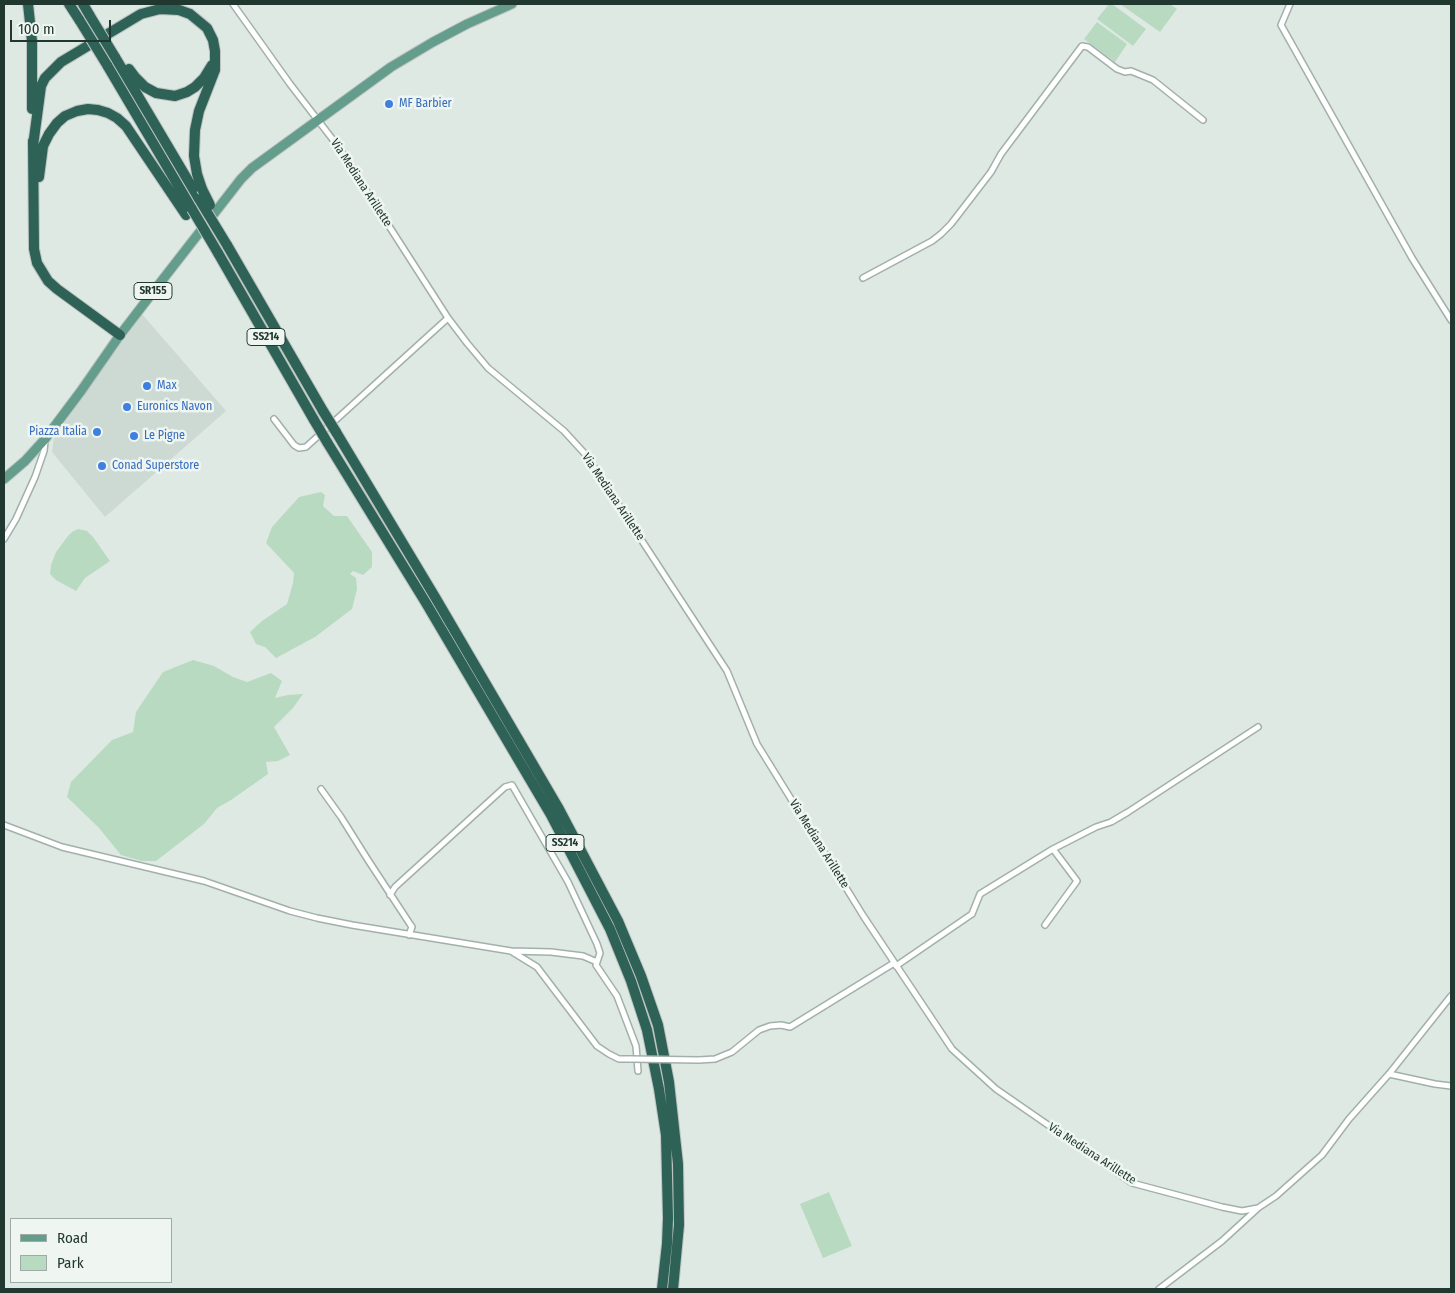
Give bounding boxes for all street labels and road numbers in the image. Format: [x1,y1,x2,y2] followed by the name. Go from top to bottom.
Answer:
[327,136,395,230] street label: Via Mediana Arillette
[134,282,172,300] road number: SR155
[247,328,285,346] road number: SS214
[579,451,647,543] street label: Via Mediana Arillette
[786,797,852,891] street label: Via Mediana Arillette
[546,834,584,851] road number: SS214
[1045,1120,1139,1188] street label: Via Mediana Arillette

